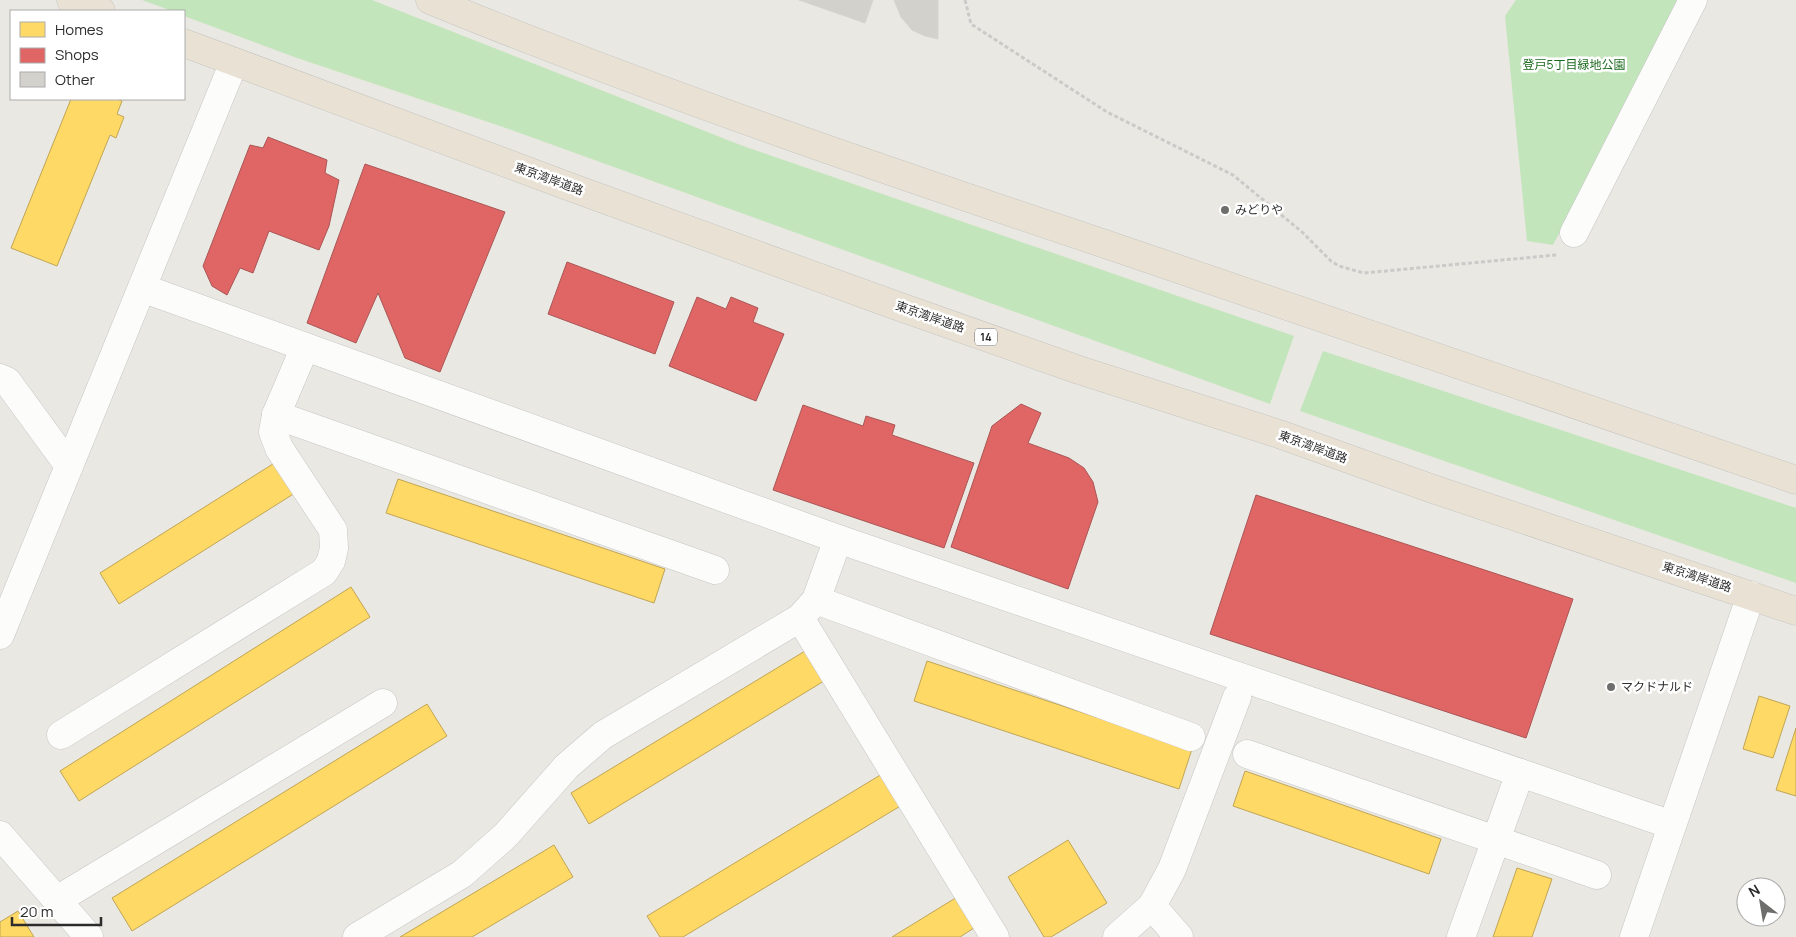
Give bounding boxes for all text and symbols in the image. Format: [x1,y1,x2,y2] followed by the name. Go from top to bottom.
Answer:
[10,10,185,100] legend
[55,19,104,40] text: Homes
[55,44,99,65] text: Shops
[1523,56,1625,73] park label: 登戸5丁目緑地公園
[55,69,96,90] text: Other
[512,158,586,199] street label: 東京湾岸道路
[1235,201,1283,218] place label: みどりや
[1219,204,1231,216] marker: みどりや
[893,297,967,336] street label: 東京湾岸道路
[975,328,997,346] road number: 14
[1276,426,1350,467] street label: 東京湾岸道路
[1660,557,1734,596] street label: 東京湾岸道路
[1621,678,1693,695] place label: マクドナルド
[1605,681,1617,693] marker: マクドナルド
[1736,877,1786,927] north arrow
[1745,880,1763,901] text: N
[12,894,101,926] scale bar
[20,901,53,922] text: 20 m

